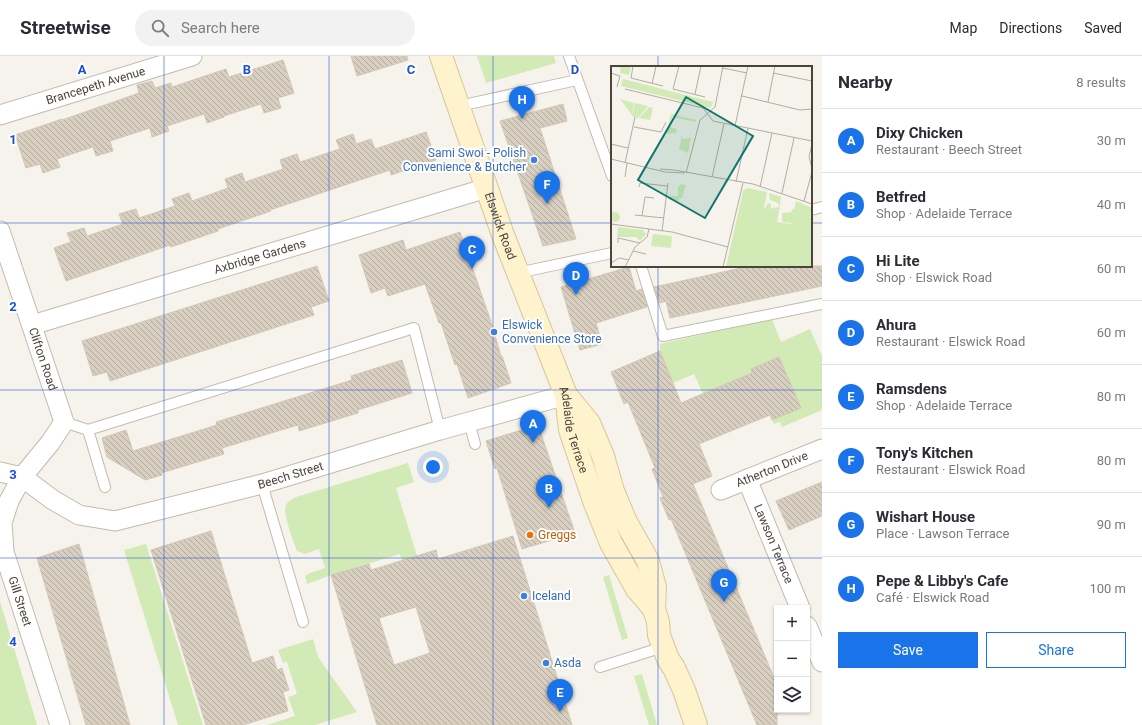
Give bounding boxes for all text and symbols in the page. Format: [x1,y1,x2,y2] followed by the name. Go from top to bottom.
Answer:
[135,10,415,46] search box
[20,16,111,39] text: Streetwise
[149,17,171,39] icon: search
[181,19,260,37] text: Search here
[950,20,977,36] text: Map
[999,20,1062,36] text: Directions
[1084,20,1122,36] text: Saved
[243,62,251,77] text: B
[407,62,416,77] text: C
[571,62,579,77] text: D
[45,64,147,108] street label: Brancepeth Avenue
[611,66,812,267] inset map
[838,72,893,92] text: Nearby
[1076,75,1126,90] text: 8 results
[509,86,535,119] pin: H
[876,124,963,142] text: Dixy Chicken
[9,132,17,147] text: 1
[847,133,855,148] text: A
[1097,133,1126,148] text: 30 m
[876,142,1022,157] text: Restaurant · Beech Street
[403,146,526,174] place label: Sami Swoi - Polish Convenience & Butcher
[529,155,539,165] marker: Sami Swoi - Polish Convenience & Butcher
[534,171,560,204] pin: F
[876,188,926,206] text: Betfred
[482,190,519,262] street label: Elswick Road
[847,197,855,212] text: B
[1097,197,1126,212] text: 40 m
[876,206,1012,221] text: Shop · Adelaide Terrace
[212,236,307,277] street label: Axbridge Gardens
[459,236,485,269] pin: C
[876,252,920,270] text: Hi Lite
[847,261,855,276] text: C
[1097,261,1126,276] text: 60 m
[563,262,589,295] pin: D
[876,270,992,285] text: Shop · Elswick Road
[9,299,17,314] text: 2
[876,316,916,334] text: Ahura
[502,318,602,346] place label: Elswick Convenience Store
[847,325,855,340] text: D
[1097,325,1126,340] text: 60 m
[26,326,60,392] street label: Clifton Road
[489,327,499,337] marker: Elswick Convenience Store
[876,334,1025,349] text: Restaurant · Elswick Road
[876,380,947,398] text: Ramsdens
[556,384,591,475] street label: Adelaide Terrace
[847,389,855,404] text: E
[1097,389,1126,404] text: 80 m
[876,398,1012,413] text: Shop · Adelaide Terrace
[520,410,546,443] pin: A
[876,444,973,462] text: Tony's Kitchen
[734,448,810,490] street label: Atherton Drive
[847,453,855,468] text: F
[1097,453,1126,468] text: 80 m
[423,457,443,477] your location
[256,459,325,492] street label: Beech Street
[876,462,1025,477] text: Restaurant · Elswick Road
[9,467,17,482] text: 3
[536,475,562,508] pin: B
[751,502,796,586] street label: Lawson Terrace
[876,508,975,526] text: Wishart House
[847,517,855,532] text: G
[1097,517,1126,532] text: 90 m
[876,526,1009,541] text: Place · Lawson Terrace
[538,528,576,542] place label: Greggs
[525,530,535,540] marker: Greggs
[711,569,737,602] pin: G
[876,572,1008,590] text: Pepe & Libby's Cafe
[5,575,35,628] street label: Gill Street
[846,581,856,596] text: H
[1089,581,1126,596] text: 100 m
[532,589,571,603] place label: Iceland
[876,590,989,605] text: Café · Elswick Road
[519,591,529,601] marker: Iceland
[774,605,810,713] map controls
[774,605,810,641] button: +
[838,632,978,668] button: Save
[986,632,1126,668] button: Share
[9,634,17,649] text: 4
[774,641,810,677] button: −
[554,656,581,670] place label: Asda
[541,658,551,668] marker: Asda
[774,677,810,713] button: layers
[547,679,573,712] pin: E

